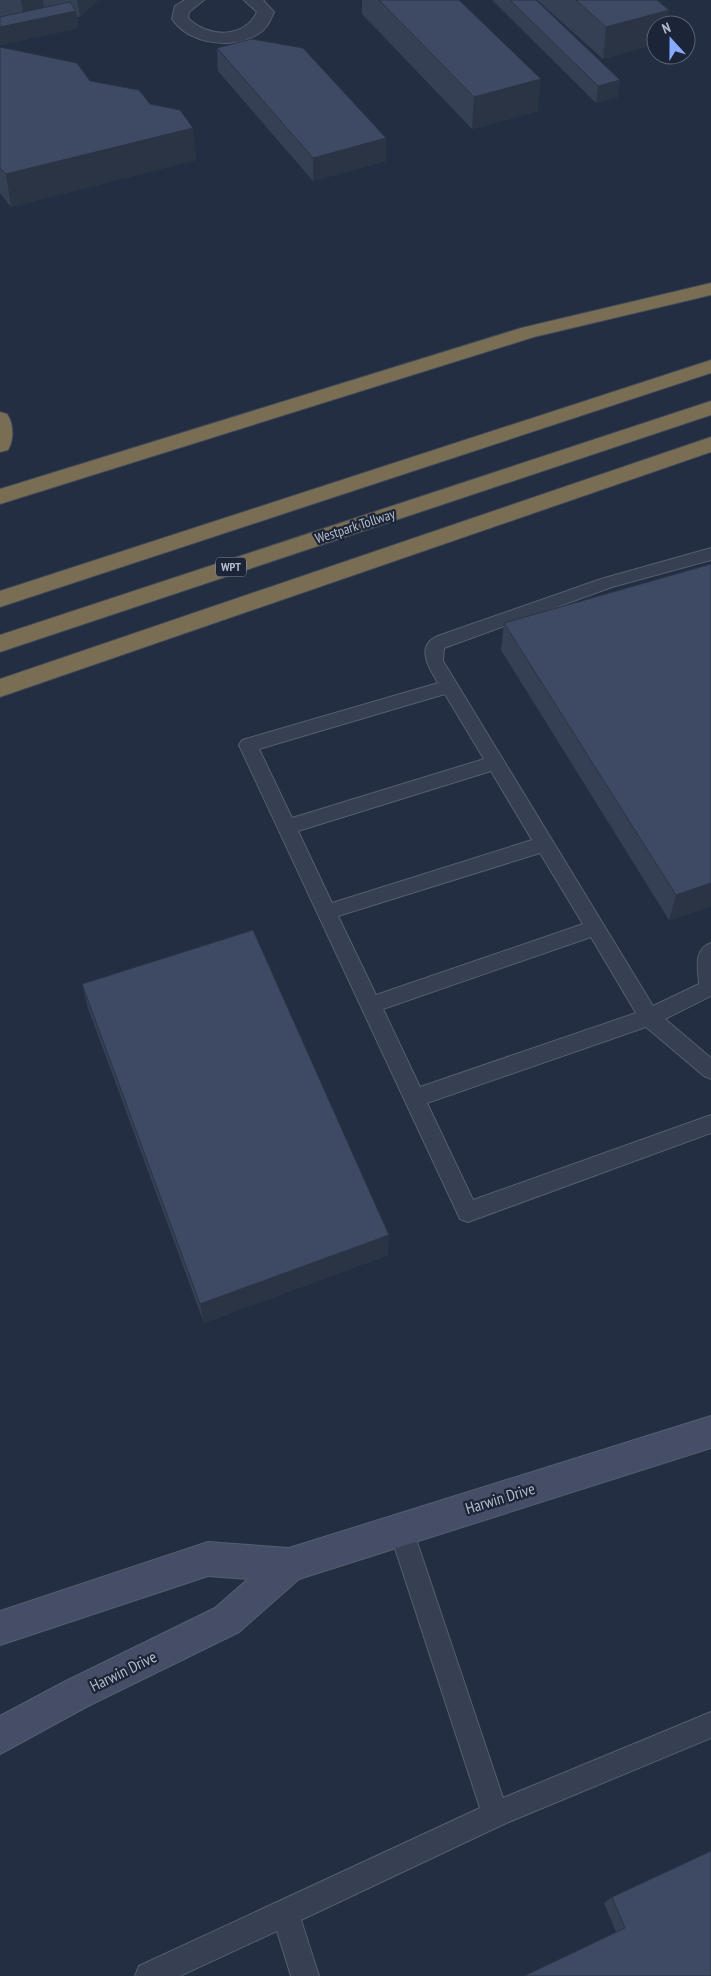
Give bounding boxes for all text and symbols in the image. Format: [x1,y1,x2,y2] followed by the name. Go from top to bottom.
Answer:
[646,15,696,65] north arrow
[660,18,673,38] text: N
[313,504,398,547] street label: Westpark Tollway
[216,558,246,576] road number: WPT
[463,1478,537,1518] street label: Harwin Drive
[86,1646,160,1696] street label: Harwin Drive

